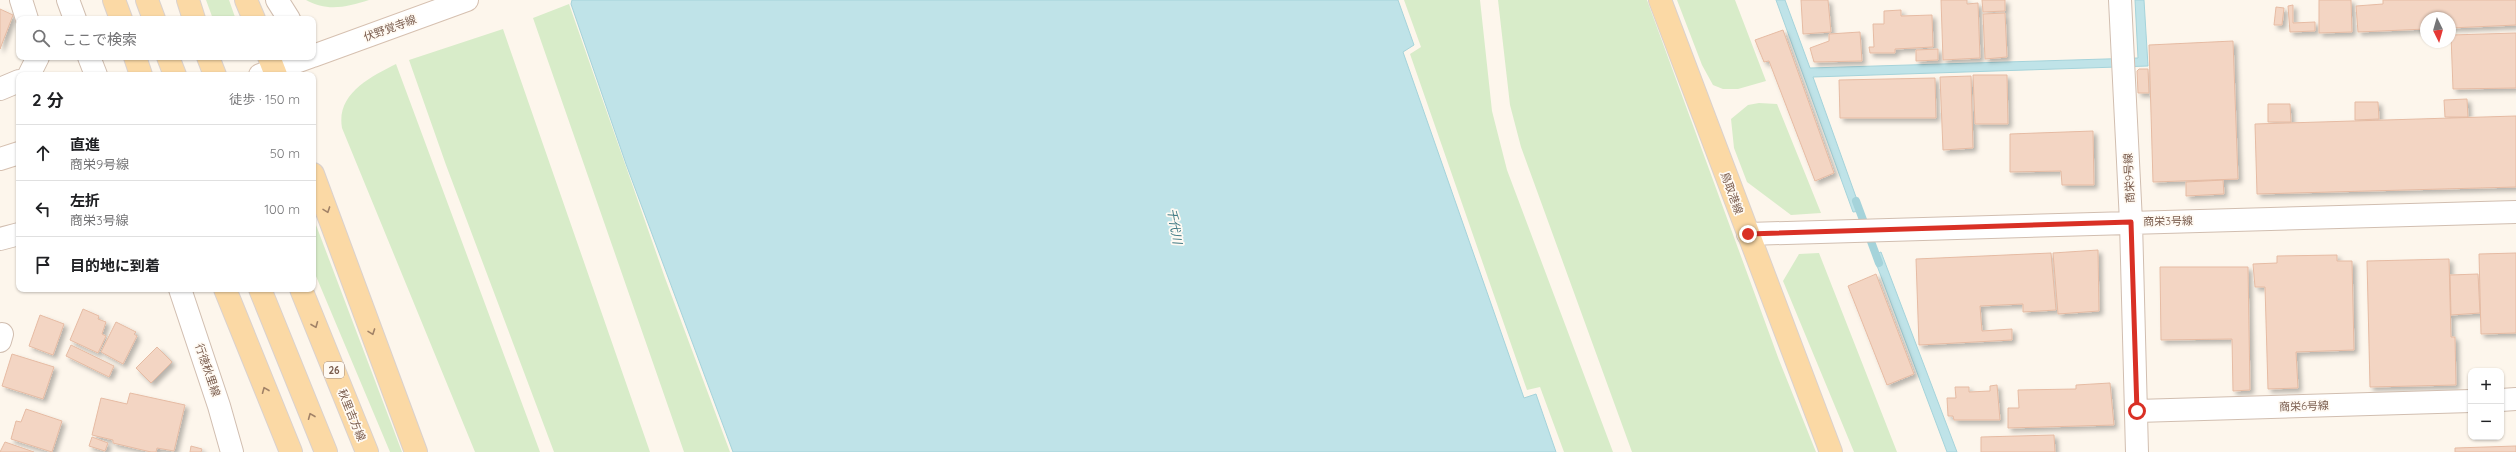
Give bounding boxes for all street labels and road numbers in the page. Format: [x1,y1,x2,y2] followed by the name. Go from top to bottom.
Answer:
[362,12,418,44] street label: 伏野覚寺線
[2121,153,2137,203] street label: 商栄9号線
[1718,170,1746,216] street label: 鳥取港線
[2143,214,2193,228] street label: 商栄3号線
[192,342,224,398] street label: 行徳秋里線
[324,362,344,378] road number: 26
[335,387,369,443] street label: 秋里吉方線
[2279,398,2329,414] street label: 商栄6号線

